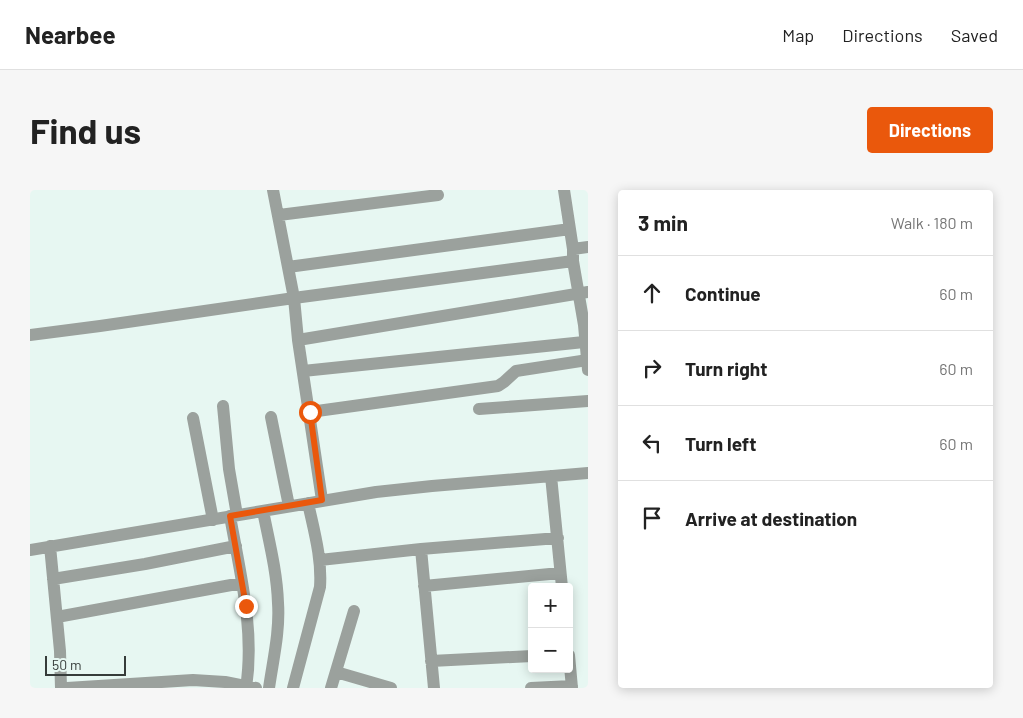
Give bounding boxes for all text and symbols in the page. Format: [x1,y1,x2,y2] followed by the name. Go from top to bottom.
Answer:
[25,20,116,49] text: Nearbee
[782,24,814,46] text: Map
[842,24,923,46] text: Directions
[951,24,998,46] text: Saved
[867,107,993,153] button: Directions
[30,109,141,151] text: Find us
[638,210,688,235] text: 3 min
[891,213,973,232] text: Walk · 180 m
[638,279,666,307] icon: ahead
[685,282,761,305] text: Continue
[939,284,973,303] text: 60 m
[638,354,666,382] icon: right
[685,357,767,380] text: Turn right
[939,359,973,378] text: 60 m
[299,401,322,424] route start
[638,429,666,457] icon: left
[685,432,756,455] text: Turn left
[939,434,973,453] text: 60 m
[638,504,666,532] icon: arrive
[685,507,857,530] text: Arrive at destination
[528,583,573,673] map controls
[528,583,573,628] button: +
[235,595,258,618] route end
[528,628,573,673] button: −
[45,653,126,676] scale bar
[52,656,81,673] text: 50 m

